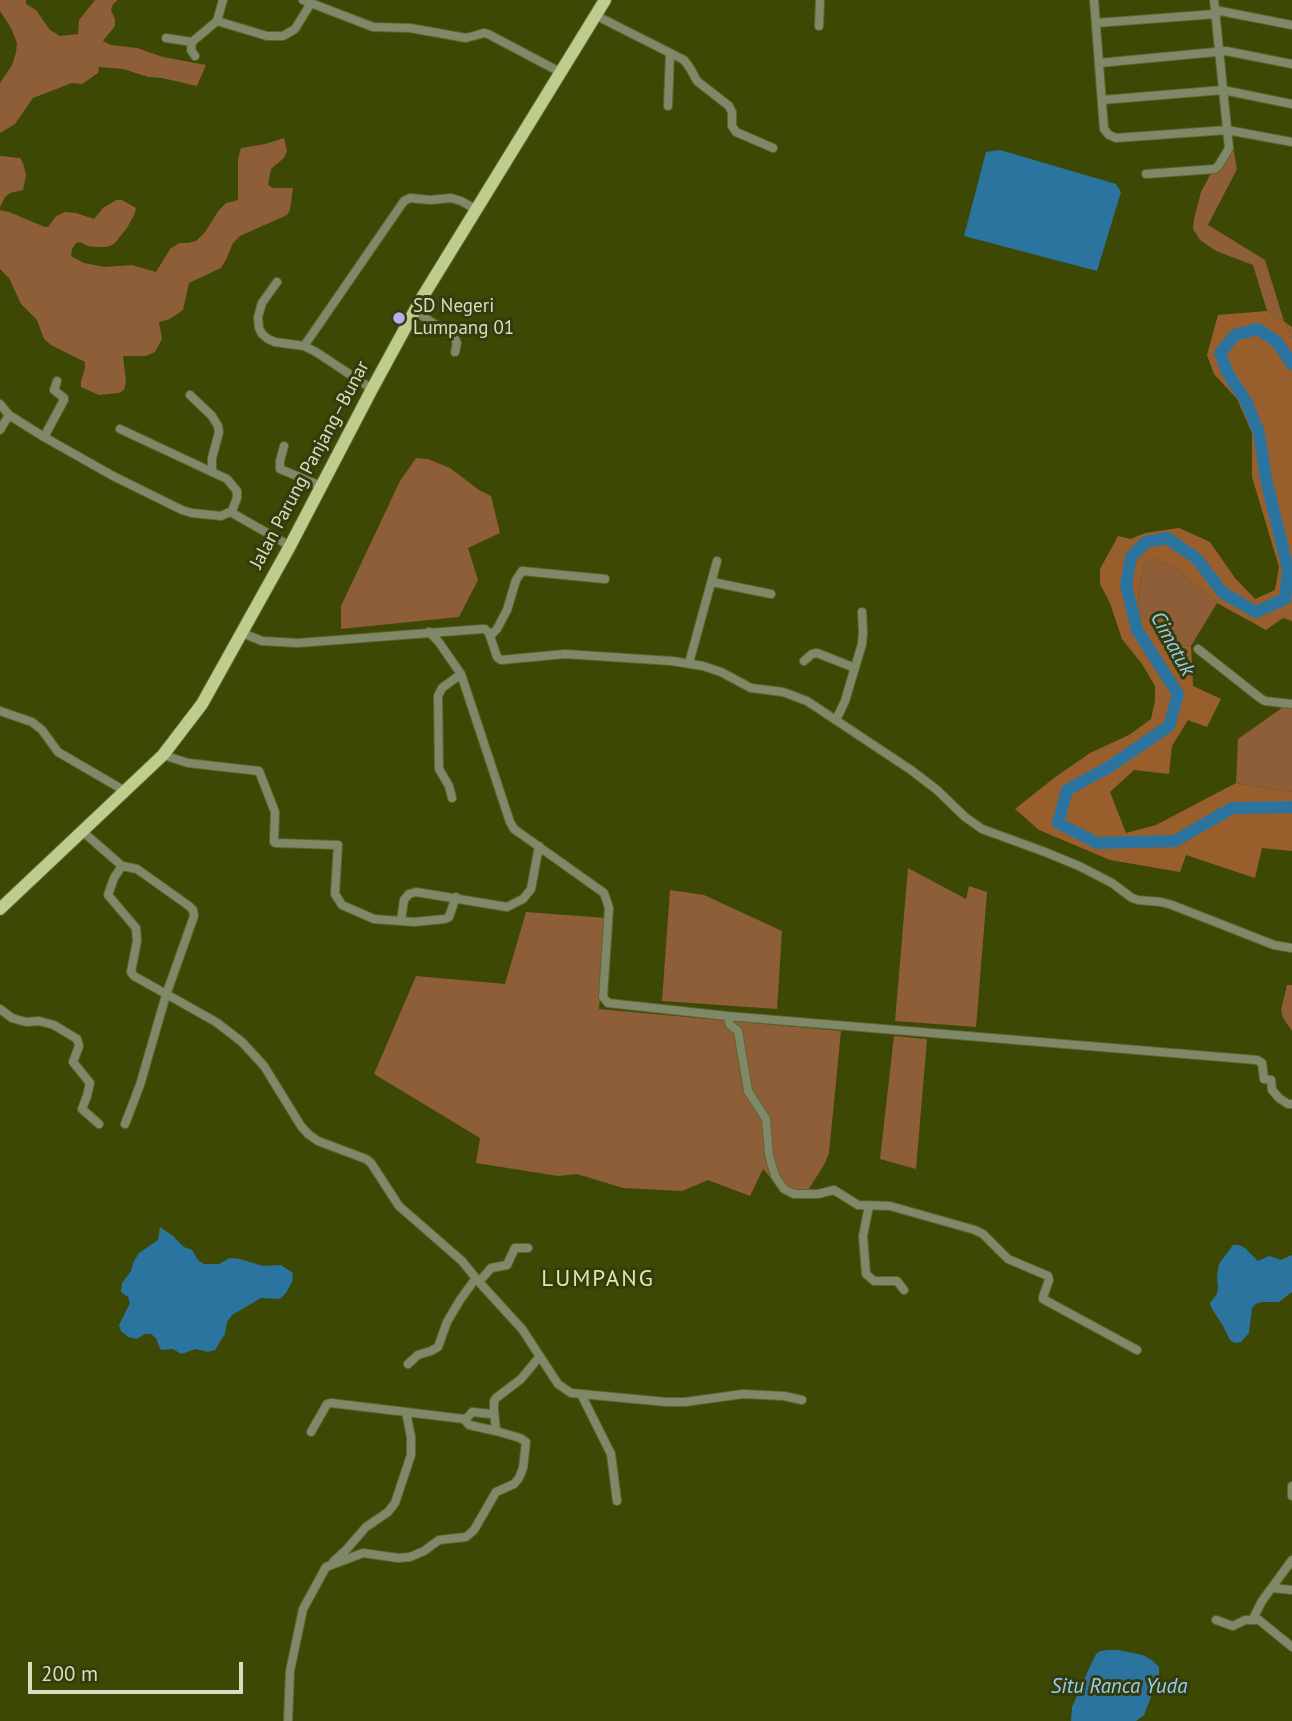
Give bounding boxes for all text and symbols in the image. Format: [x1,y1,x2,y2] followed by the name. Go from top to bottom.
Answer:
[413,296,514,340] place label: SD Negeri Lumpang 01
[391,310,407,326] marker: SD Negeri Lumpang 01
[245,357,375,573] street label: Jalan Parung Panjang–Bunar
[1144,608,1200,680] water label: Cimatuk
[542,1265,654,1293] district label: LUMPANG
[32,1648,247,1692] scale bar
[41,1660,98,1687] text: 200 m
[1051,1674,1187,1700] water label: Situ Ranca Yuda

